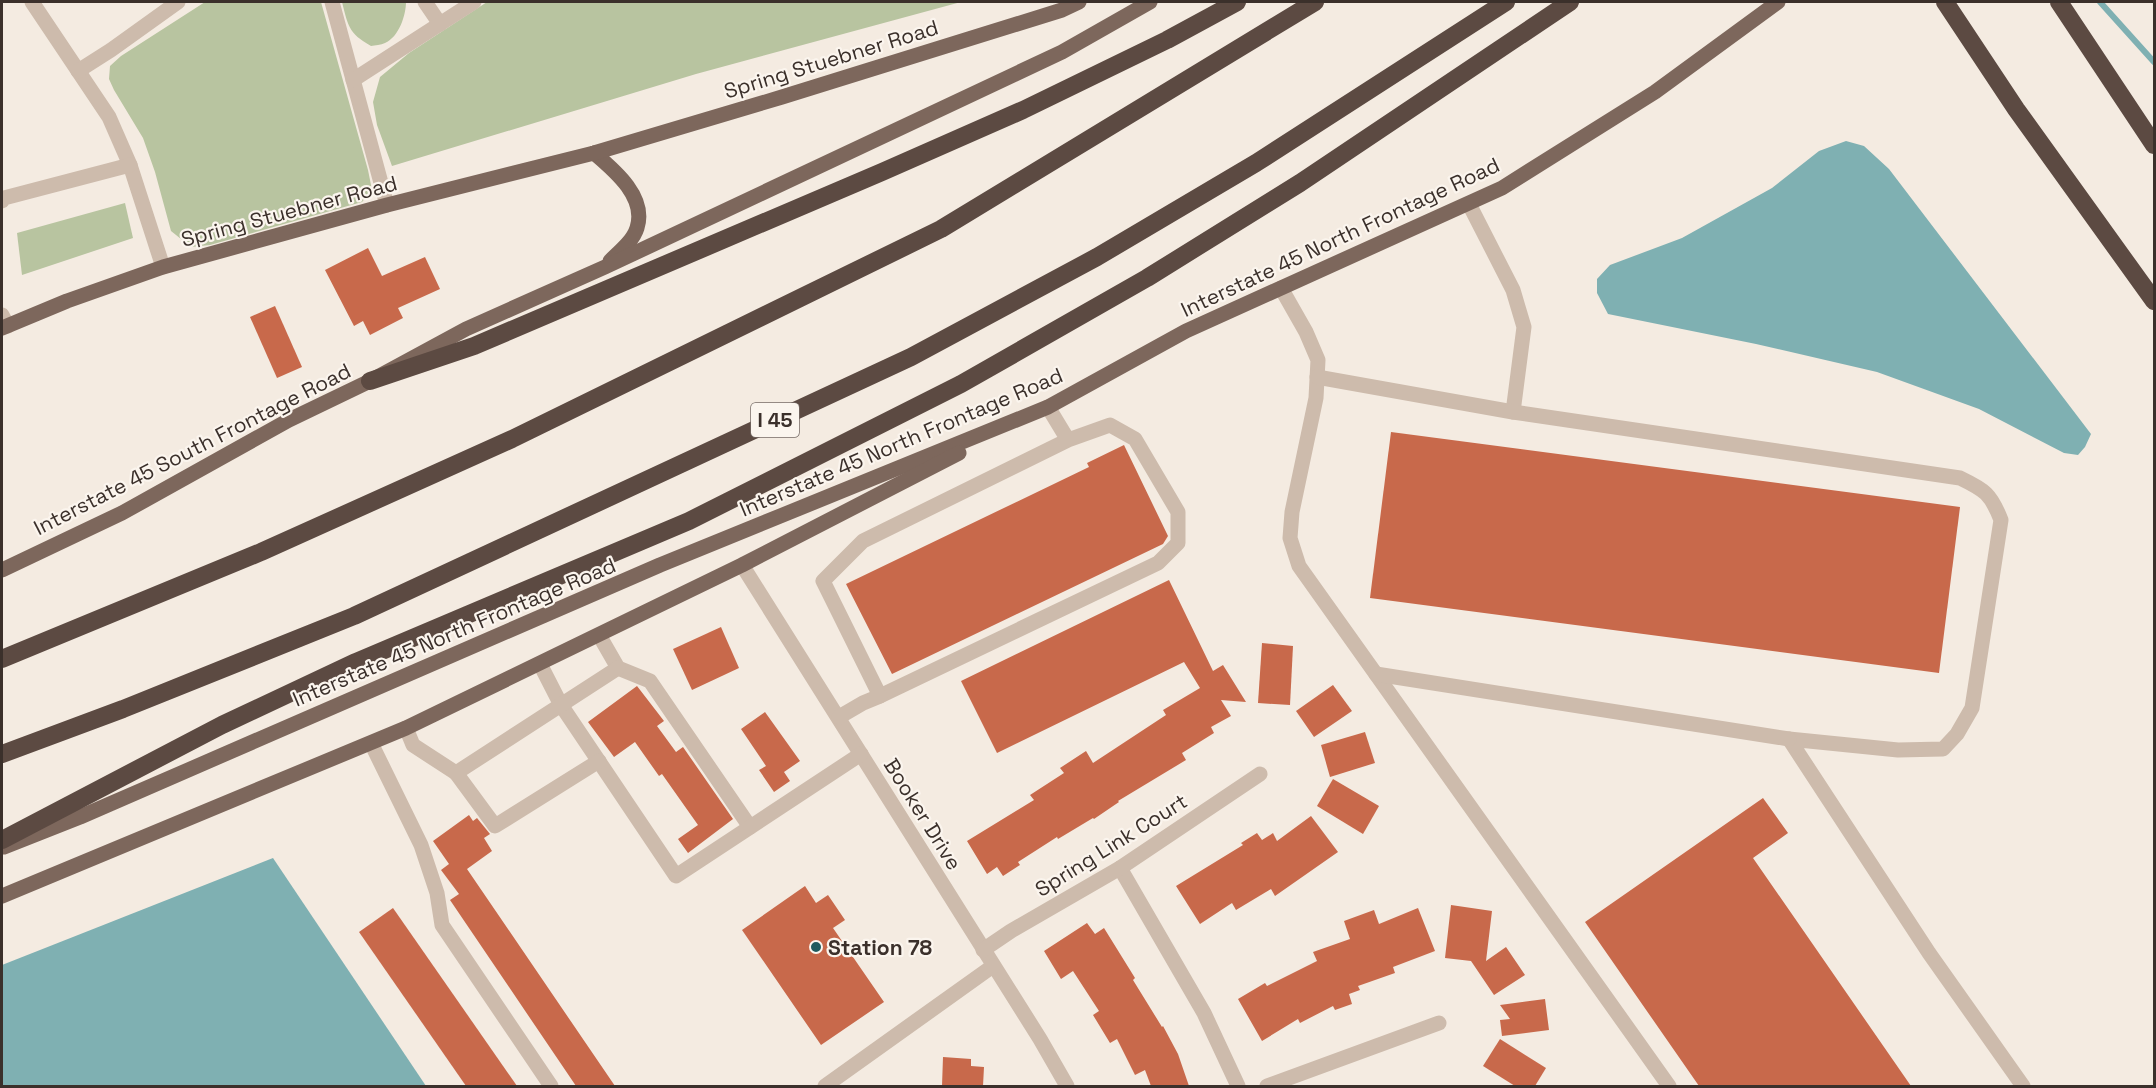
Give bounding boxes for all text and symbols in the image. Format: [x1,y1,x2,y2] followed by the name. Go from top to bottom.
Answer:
[721,14,941,104] street label: Spring Stuebner Road
[1176,151,1504,323] street label: Interstate 45 North Frontage Road
[178,169,400,253] street label: Spring Stuebner Road
[29,357,355,541] street label: Interstate 45 South Frontage Road
[735,361,1067,523] street label: Interstate 45 North Frontage Road
[751,403,799,437] road number: I 45
[288,551,620,713] street label: Interstate 45 North Frontage Road
[878,753,968,875] street label: Booker Drive
[1030,787,1192,903] street label: Spring Link Court
[828,934,933,961] place label: Station 78
[809,940,823,954] marker: Station 78

